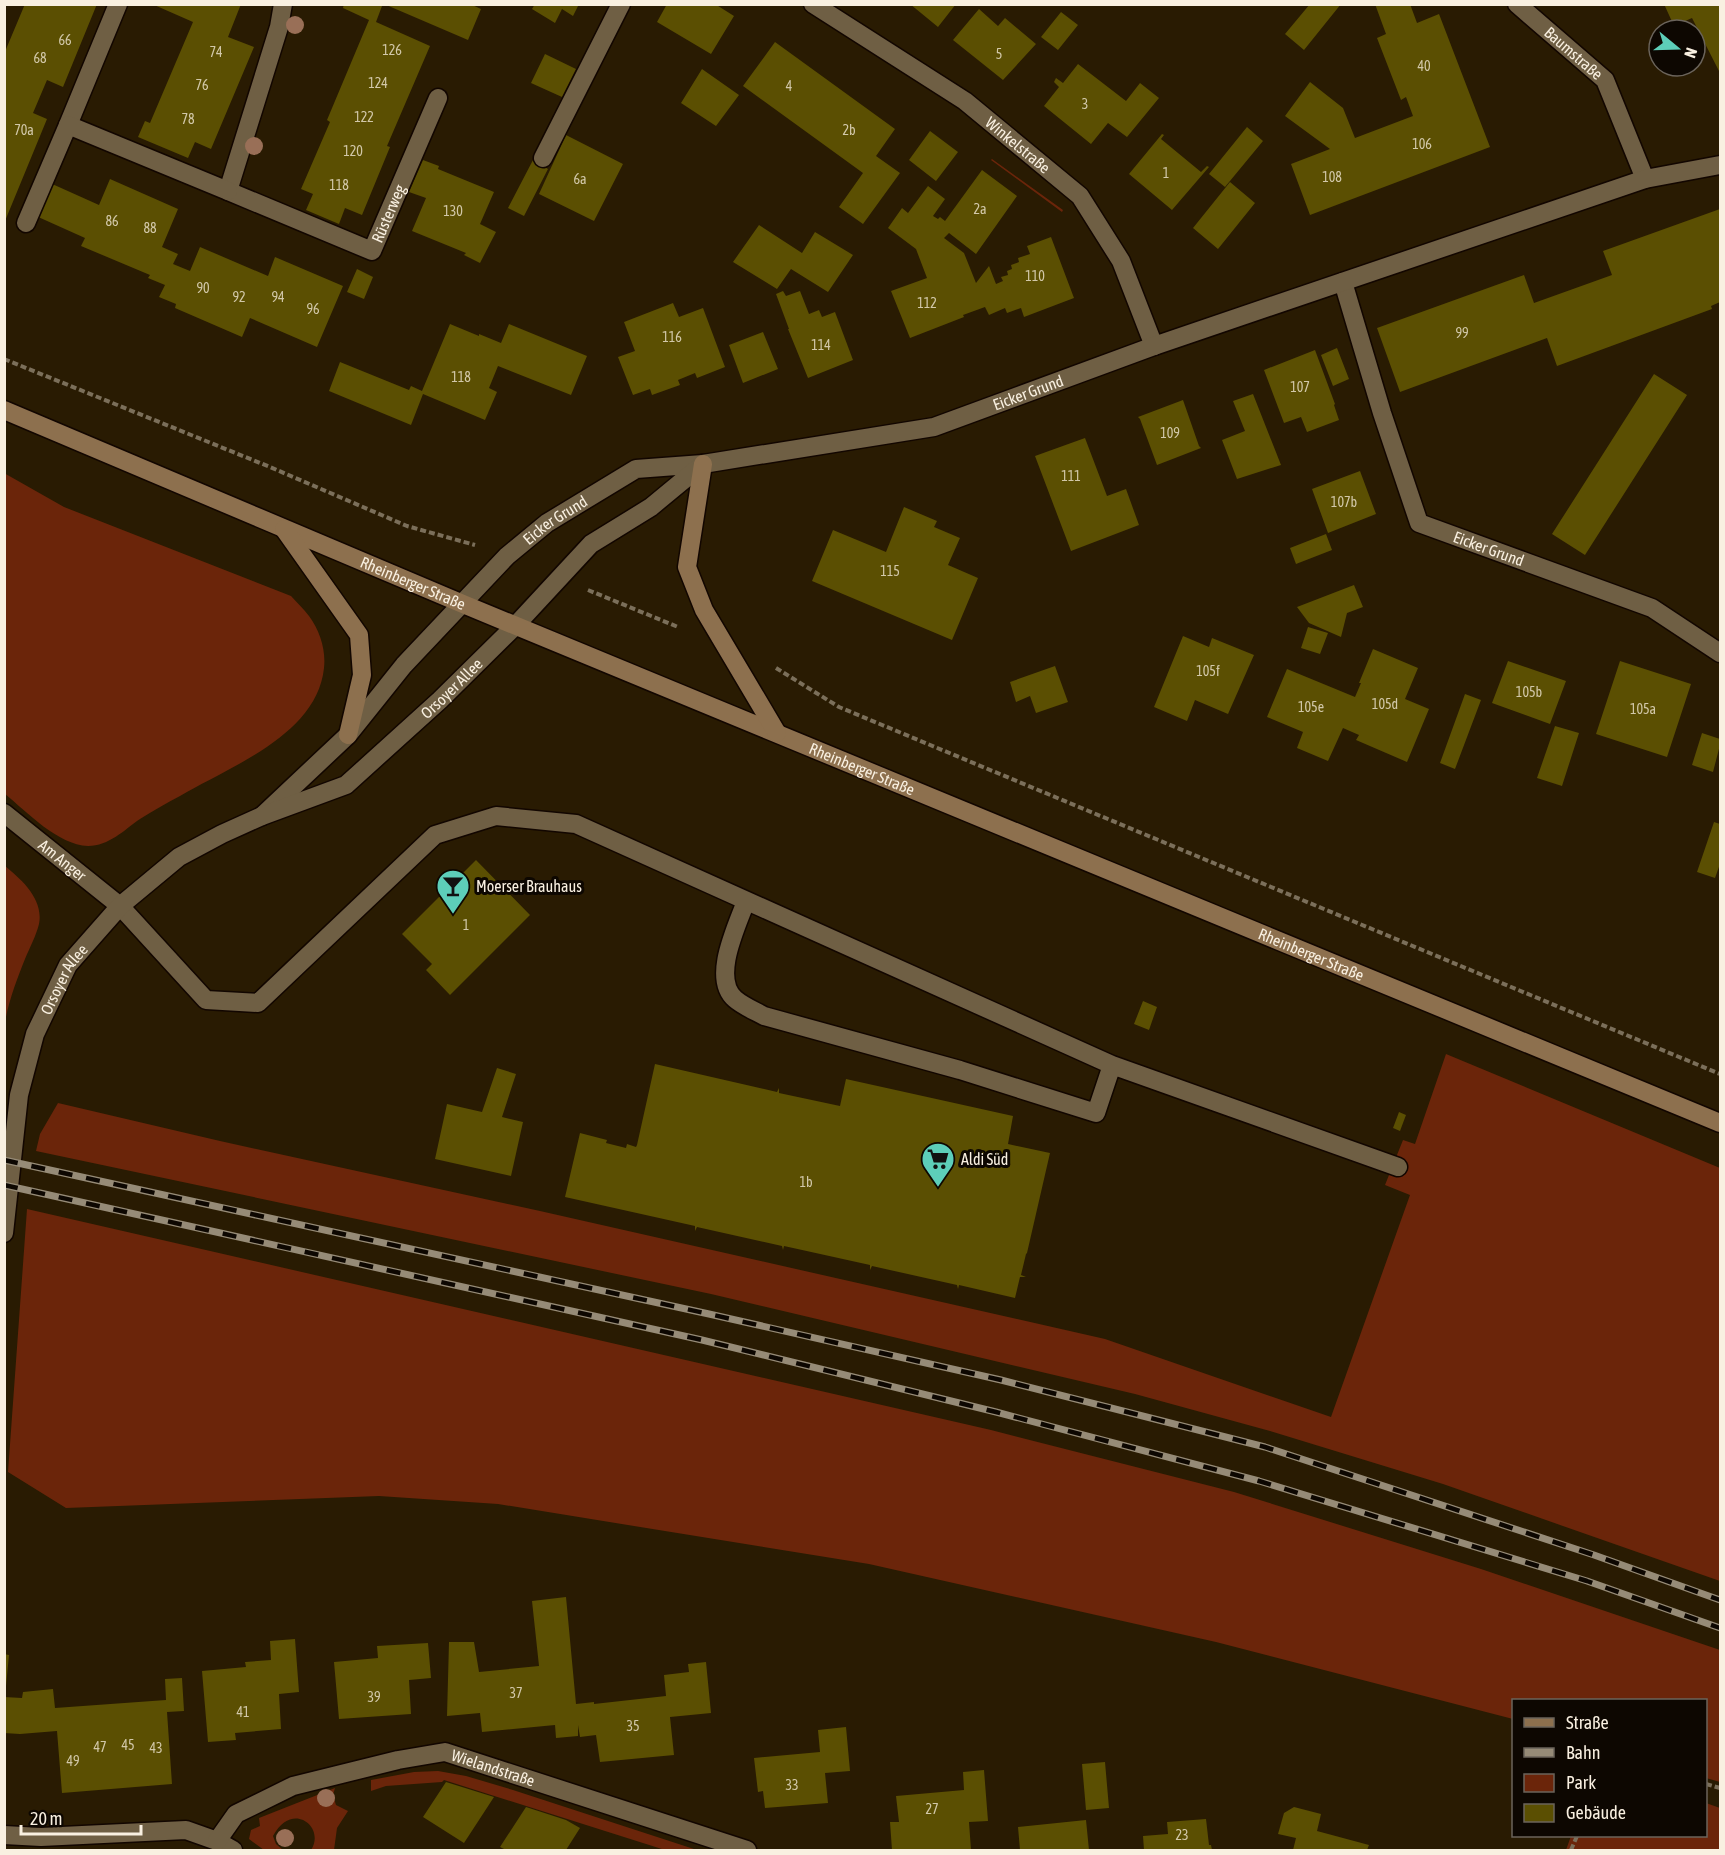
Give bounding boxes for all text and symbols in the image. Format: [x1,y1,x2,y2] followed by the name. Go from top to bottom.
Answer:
[1647,18,1707,78] north arrow
[1541,23,1607,83] street label: Baumstraße
[58,32,72,48] house number: 66
[382,42,402,58] house number: 126
[209,44,223,60] house number: 74
[1681,45,1701,60] text: N
[996,46,1002,62] house number: 5
[33,50,47,66] house number: 68
[1417,58,1431,74] house number: 40
[368,75,388,91] house number: 124
[195,77,209,93] house number: 76
[786,78,793,94] house number: 4
[1082,96,1088,112] house number: 3
[354,109,374,125] house number: 122
[181,111,195,127] house number: 78
[982,113,1054,177] street label: Winkelstraße
[14,122,34,138] house number: 70a
[842,122,856,138] house number: 2b
[1412,136,1432,152] house number: 106
[343,143,363,159] house number: 120
[1163,165,1169,181] house number: 1
[1322,169,1342,185] house number: 108
[573,171,587,187] house number: 6a
[329,177,349,193] house number: 118
[368,182,410,245] street label: Rüsterweg
[973,201,987,217] house number: 2a
[443,203,463,219] house number: 130
[105,213,119,229] house number: 86
[143,220,157,236] house number: 88
[1025,268,1045,284] house number: 110
[196,280,210,296] house number: 90
[232,289,246,305] house number: 92
[271,289,285,305] house number: 94
[917,295,937,311] house number: 112
[306,301,320,317] house number: 96
[1455,325,1469,341] house number: 99
[662,329,682,345] house number: 116
[811,337,831,353] house number: 114
[451,369,471,385] house number: 118
[990,371,1066,414] street label: Eicker Grund
[1290,379,1310,395] house number: 107
[1160,425,1180,441] house number: 109
[1061,468,1081,484] house number: 111
[519,492,590,548] street label: Eicker Grund
[1331,494,1358,510] house number: 107b
[1451,527,1526,570] street label: Eicker Grund
[358,553,468,613] street label: Rheinberger Straße
[880,563,900,579] house number: 115
[417,655,486,722] street label: Orsoyer Allee
[1196,663,1220,679] house number: 105f
[1516,684,1543,700] house number: 105b
[1372,696,1398,712] house number: 105d
[1298,699,1324,715] house number: 105e
[1630,701,1656,717] house number: 105a
[807,739,917,799] street label: Rheinberger Straße
[35,835,90,885] street label: Am Anger
[435,868,471,915] bar icon: Moerser Brauhaus
[476,877,582,895] place label: Moerser Brauhaus
[463,917,469,933] house number: 1
[1256,924,1367,984] street label: Rheinberger Straße
[37,940,91,1017] street label: Orsoyer Allee
[920,1141,956,1188] supermarket icon: Aldi Süd
[961,1150,1008,1168] place label: Aldi Süd
[799,1174,813,1190] house number: 1b
[509,1685,523,1701] house number: 37
[367,1689,381,1705] house number: 39
[1512,1699,1707,1837] legend
[236,1704,250,1720] house number: 41
[1566,1712,1609,1733] text: Straße
[626,1718,640,1734] house number: 35
[121,1737,135,1753] house number: 45
[93,1739,107,1755] house number: 47
[149,1740,163,1756] house number: 43
[1566,1742,1600,1763] text: Bahn
[449,1746,537,1790] street label: Wielandstraße
[66,1753,80,1769] house number: 49
[1566,1772,1596,1793] text: Park
[785,1777,799,1793] house number: 33
[21,1798,141,1836] scale bar
[925,1801,939,1817] house number: 27
[1566,1802,1626,1823] text: Gebäude
[30,1808,62,1829] text: 20 m
[1175,1827,1189,1843] house number: 23

